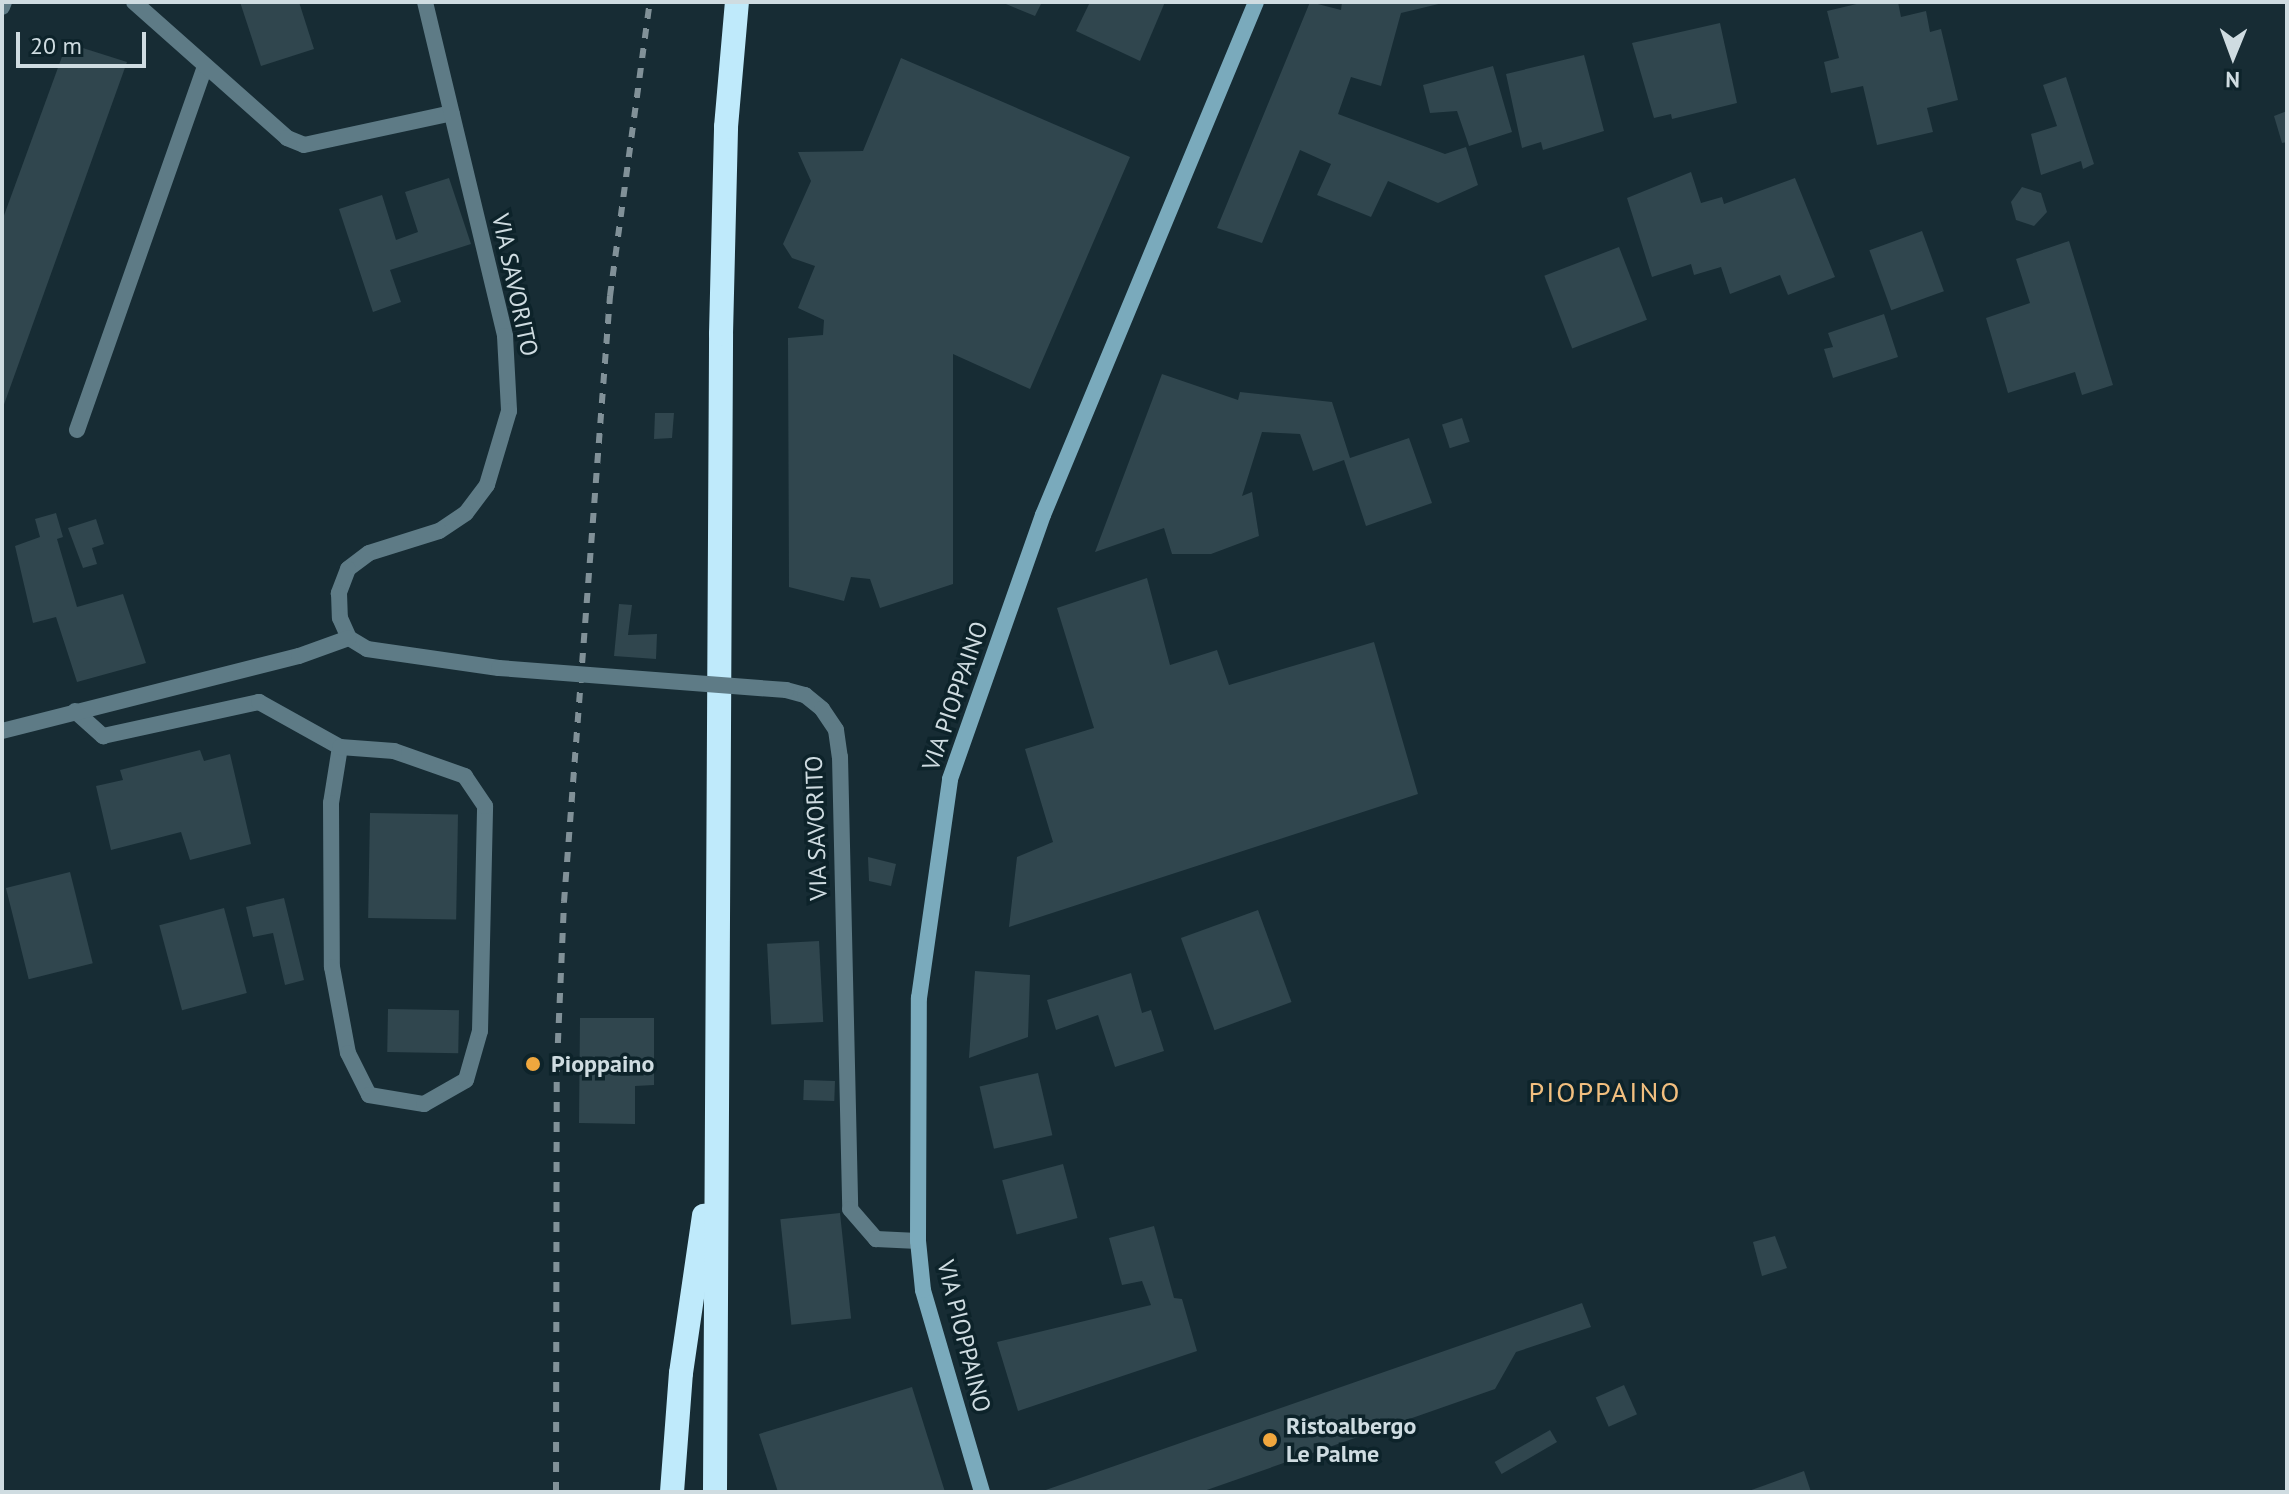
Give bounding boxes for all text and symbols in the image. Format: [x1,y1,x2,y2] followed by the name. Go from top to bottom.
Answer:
[20,16,150,66] scale bar
[2193,16,2273,96] north arrow
[30,30,82,61] text: 20 m
[2225,66,2240,94] text: N
[486,211,544,359] street label: VIA SAVORITO
[916,617,994,775] street label: VIA PIOPPAINO
[799,755,833,901] street label: VIA SAVORITO
[551,1050,654,1078] place label: Pioppaino
[522,1053,544,1075] marker: Pioppaino
[1528,1075,1682,1109] district label: PIOPPAINO
[931,1256,997,1416] street label: VIA PIOPPAINO
[1286,1412,1416,1468] place label: Ristoalbergo Le Palme
[1261,1431,1279,1449] marker: Ristoalbergo Le Palme

